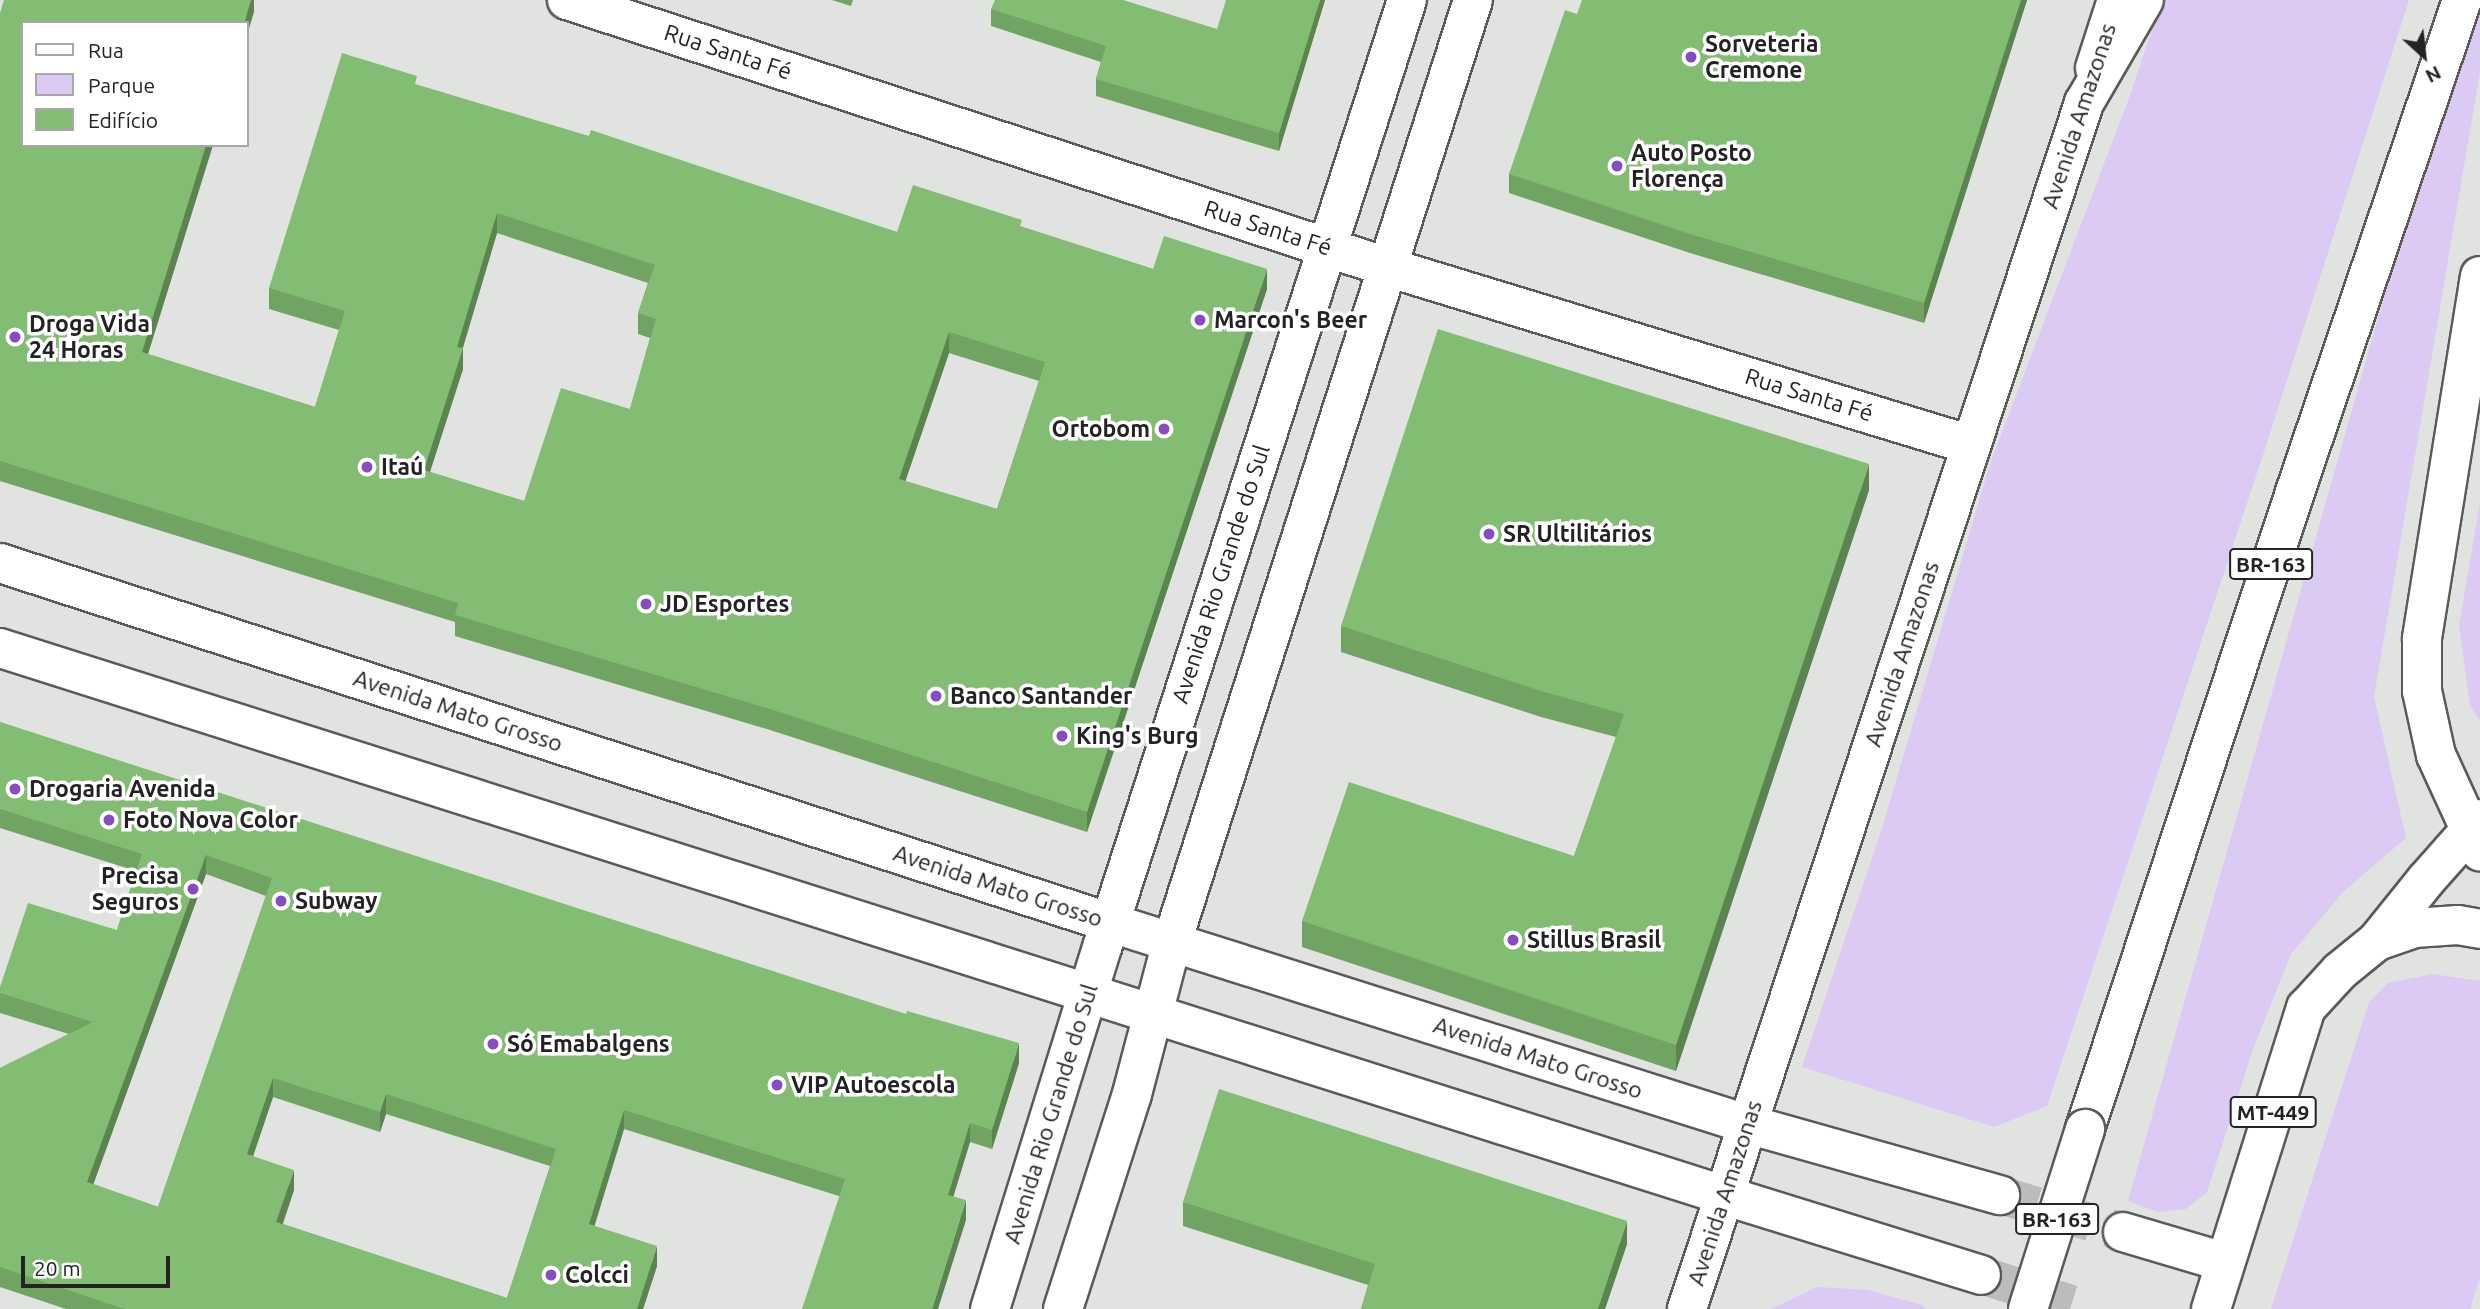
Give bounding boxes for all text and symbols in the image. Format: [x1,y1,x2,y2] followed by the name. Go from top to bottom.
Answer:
[661,18,795,86] street label: Rua Santa Fé
[2036,20,2122,212] street label: Avenida Amazonas
[21,21,248,147] legend
[2389,21,2459,91] north arrow
[1705,30,1818,84] place label: Sorveteria Cremone
[88,38,124,62] text: Rua
[1683,49,1699,65] marker: Sorveteria Cremone
[2422,62,2445,88] text: N
[88,73,155,97] text: Parque
[88,108,158,132] text: Edifício
[1631,139,1752,193] place label: Auto Posto Florença
[1609,158,1625,174] marker: Auto Posto Florença
[1201,194,1335,262] street label: Rua Santa Fé
[1214,306,1367,334] place label: Marcon's Beer
[29,310,150,364] place label: Droga Vida 24 Horas
[1192,312,1208,328] marker: Marcon's Beer
[7,329,23,345] marker: Droga Vida 24 Horas
[1742,362,1876,428] street label: Rua Santa Fé
[1052,415,1150,443] place label: Ortobom
[1156,421,1172,437] marker: Ortobom
[1166,441,1276,707] street label: Avenida Rio Grande do Sul
[381,453,423,481] place label: Itaú
[359,459,375,475] marker: Itaú
[1503,520,1652,548] place label: SR Ultilitários
[1481,526,1497,542] marker: SR Ultilitários
[2229,546,2313,582] road number: BR-163
[1859,558,1945,750] street label: Avenida Amazonas
[660,590,789,618] place label: JD Esportes
[638,596,654,612] marker: JD Esportes
[350,664,566,758] street label: Avenida Mato Grosso
[950,682,1133,710] place label: Banco Santander
[928,688,944,704] marker: Banco Santander
[1076,722,1198,750] place label: King's Burg
[1054,728,1070,744] marker: King's Burg
[29,775,216,803] place label: Drogaria Avenida
[7,781,23,797] marker: Drogaria Avenida
[123,806,298,834] place label: Foto Nova Color
[101,812,117,828] marker: Foto Nova Color
[890,839,1106,933] street label: Avenida Mato Grosso
[92,862,179,916] place label: Precisa Seguros
[185,881,201,897] marker: Precisa Seguros
[295,887,377,915] place label: Subway
[273,893,289,909] marker: Subway
[1527,926,1661,954] place label: Stillus Brasil
[1505,932,1521,948] marker: Stillus Brasil
[998,981,1104,1247] street label: Avenida Rio Grande do Sul
[1430,1011,1646,1105] street label: Avenida Mato Grosso
[507,1030,670,1058] place label: Só Emabalgens
[485,1036,501,1052] marker: Só Emabalgens
[791,1071,956,1099] place label: VIP Autoescola
[769,1077,785,1093] marker: VIP Autoescola
[2229,1094,2317,1130] road number: MT-449
[1682,1097,1768,1289] street label: Avenida Amazonas
[2015,1202,2099,1236] road number: BR-163
[24,1242,173,1286] scale bar
[34,1256,81,1280] text: 20 m
[565,1261,629,1289] place label: Colcci
[543,1267,559,1283] marker: Colcci

